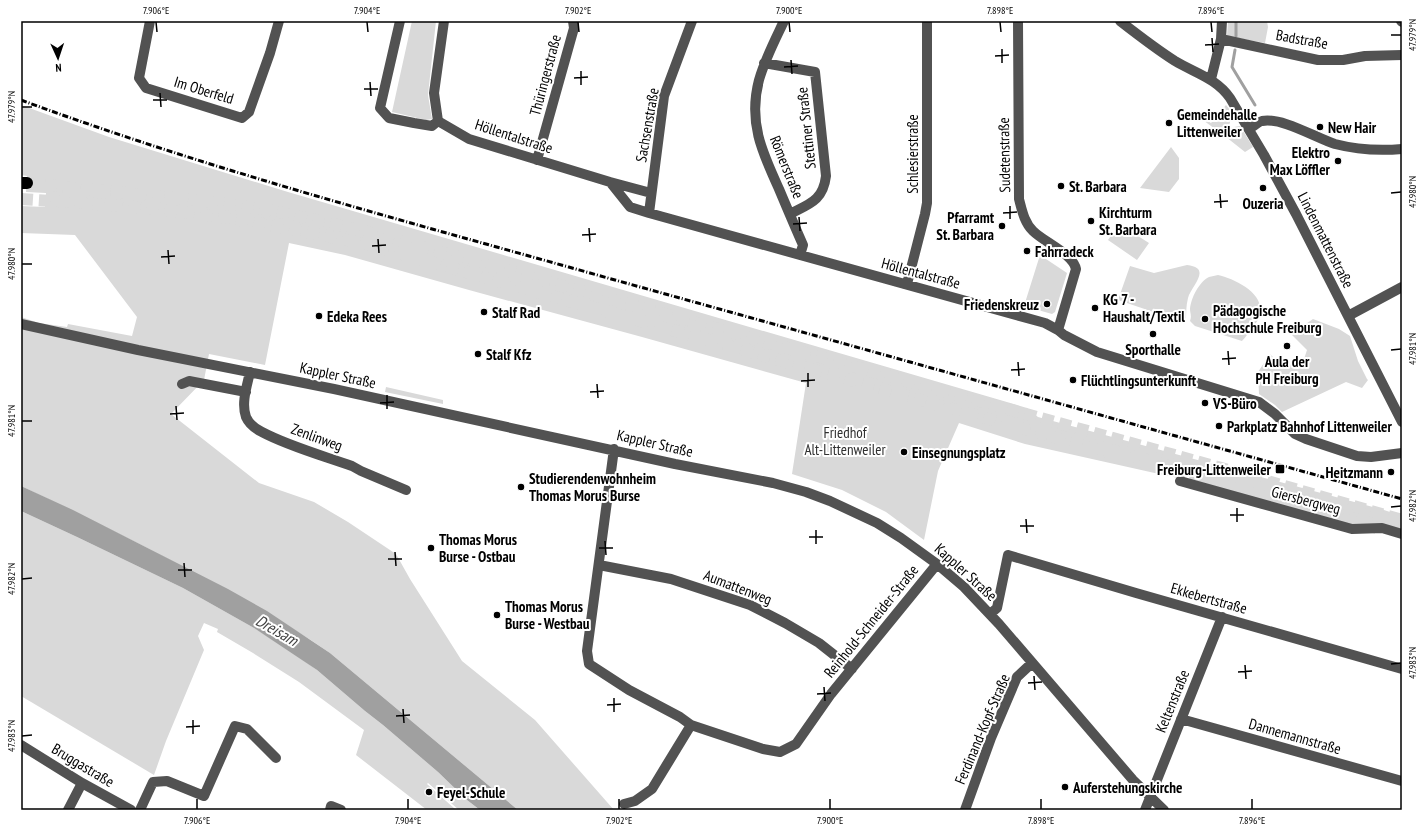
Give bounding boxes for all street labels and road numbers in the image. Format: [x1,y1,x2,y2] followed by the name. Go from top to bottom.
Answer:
[1275,25,1329,53] street label: Badstraße
[525,32,565,118] street label: Thüringerstraße
[172,72,236,108] street label: Im Oberfeld
[631,86,663,164] street label: Sachsenstraße
[792,86,820,170] street label: Stettiner Straße
[473,114,555,158] street label: Höllentalstraße
[903,114,922,194] street label: Schlesierstraße
[994,117,1014,193] street label: Sudetenstraße
[766,133,808,201] street label: Römerstraße
[1294,189,1358,291] street label: Lindenmattenstraße
[880,253,962,293] street label: Höllentalstraße
[298,358,378,392] street label: Kappler Straße
[289,419,345,455] street label: Zenlinweg
[615,425,695,461] street label: Kappler Straße
[1269,482,1343,518] street label: Giersbergweg
[931,539,1001,605] street label: Kappler Straße
[820,561,922,681] street label: Reinhold-Schneider-Straße
[701,565,775,609] street label: Aumattenweg
[1169,578,1249,618] street label: Ekkebertstraße
[1151,667,1193,735] street label: Keltenstraße
[950,671,1014,787] street label: Ferdinand-Kopf-Straße
[1247,714,1343,758] street label: Dannemannstraße
[48,739,118,791] street label: Bruggastraße

